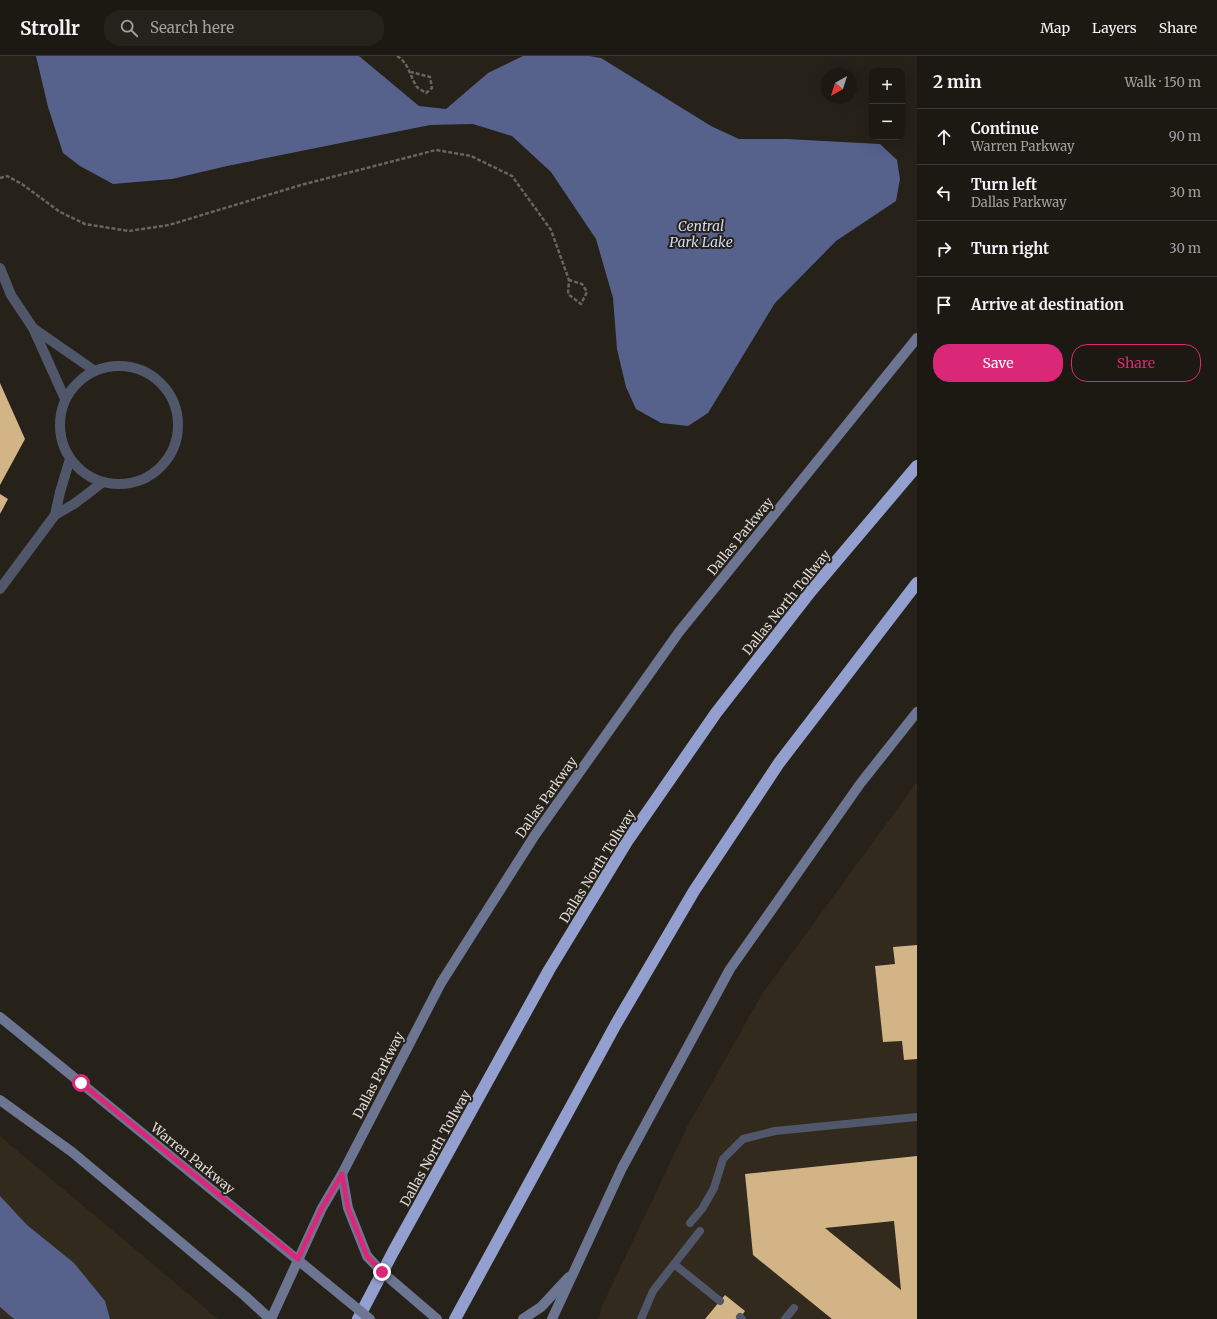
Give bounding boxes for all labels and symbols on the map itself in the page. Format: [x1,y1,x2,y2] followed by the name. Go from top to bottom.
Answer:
[821,68,857,104] north arrow
[669,217,733,251] water label: Central Park Lake
[704,494,777,579] street label: Dallas Parkway
[739,546,834,658] street label: Dallas North Tollway
[512,753,581,841] street label: Dallas Parkway
[556,806,639,926] street label: Dallas North Tollway
[349,1028,408,1122] street label: Dallas Parkway
[72,1074,90,1092] route start
[396,1087,475,1209] street label: Dallas North Tollway
[146,1119,239,1198] street label: Warren Parkway
[373,1263,391,1281] route end

